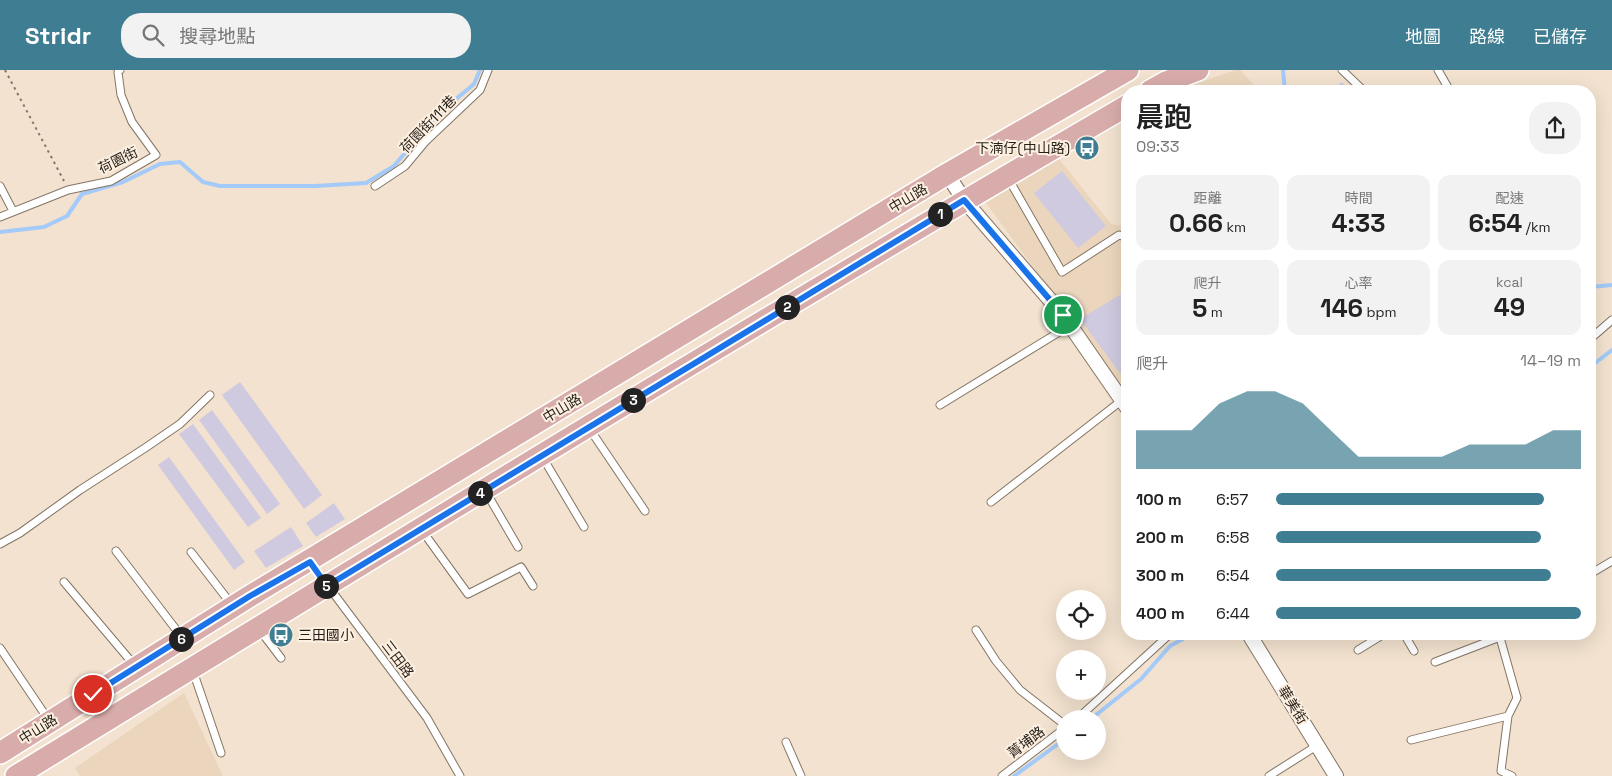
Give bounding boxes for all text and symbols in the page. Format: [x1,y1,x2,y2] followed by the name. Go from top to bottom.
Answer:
[121,13,471,58] search box
[25,20,91,51] text: Stridr
[139,21,167,49] icon: search
[179,24,255,49] text: 搜尋地點
[1405,25,1441,48] text: 地圖
[1469,25,1505,48] text: 路線
[1533,25,1587,48] text: 已儲存
[396,91,460,157] street label: 荷園街111巷
[1136,99,1192,135] text: 晨跑
[1529,102,1581,154] button: share
[1074,135,1100,161] bus stop icon: 下湳仔(中山路)
[1136,136,1179,157] text: 09:33
[975,139,1070,157] place label: 下湳仔(中山路)
[95,143,141,177] street label: 荷園街
[885,179,931,217] street label: 中山路
[1194,189,1222,207] text: 距離
[1345,189,1373,207] text: 時間
[1496,189,1524,207] text: 配速
[928,202,952,226] pin: 1
[937,205,944,223] text: 1
[1169,207,1223,239] text: 0.66
[1332,207,1385,239] text: 4:33
[1468,207,1522,239] text: 6:54
[1223,218,1246,236] text: km
[1522,218,1551,236] text: /km
[1496,273,1523,291] text: kcal
[1194,274,1222,292] text: 爬升
[1345,274,1373,292] text: 心率
[1494,291,1525,323] text: 49
[1192,292,1207,324] text: 5
[1320,292,1363,324] text: 146
[774,294,800,320] pin: 2
[1042,294,1084,336] pin
[783,298,792,316] text: 2
[1049,301,1077,329] icon: arrive
[1207,303,1223,321] text: m
[1363,303,1397,321] text: bpm
[1520,350,1581,371] text: 14–19 m
[1136,353,1168,374] text: 爬升
[620,388,646,412] pin: 3
[539,389,585,427] street label: 中山路
[629,391,638,409] text: 3
[468,480,492,506] pin: 4
[476,484,485,502] text: 4
[1136,489,1182,510] text: 100 m
[1216,489,1248,510] text: 6:57
[1136,527,1184,548] text: 200 m
[1216,527,1249,548] text: 6:58
[1136,565,1184,586] text: 300 m
[1216,565,1249,586] text: 6:54
[314,574,338,598] pin: 5
[322,577,331,595] text: 5
[1056,590,1106,760] map controls
[1056,590,1106,640] button: locate
[1136,603,1185,624] text: 400 m
[1216,603,1250,624] text: 6:44
[268,622,294,648] bus stop icon: 三田國小
[168,626,194,652] pin: 6
[298,626,354,644] place label: 三田國小
[177,630,186,648] text: 6
[378,637,418,681] street label: 三田路
[1056,650,1106,700] button: +
[72,673,114,715] pin
[79,680,107,708] icon: check
[1274,682,1312,728] street label: 華美街
[15,710,61,748] street label: 中山路
[1056,710,1106,760] button: −
[1004,722,1048,762] street label: 菁埔路

